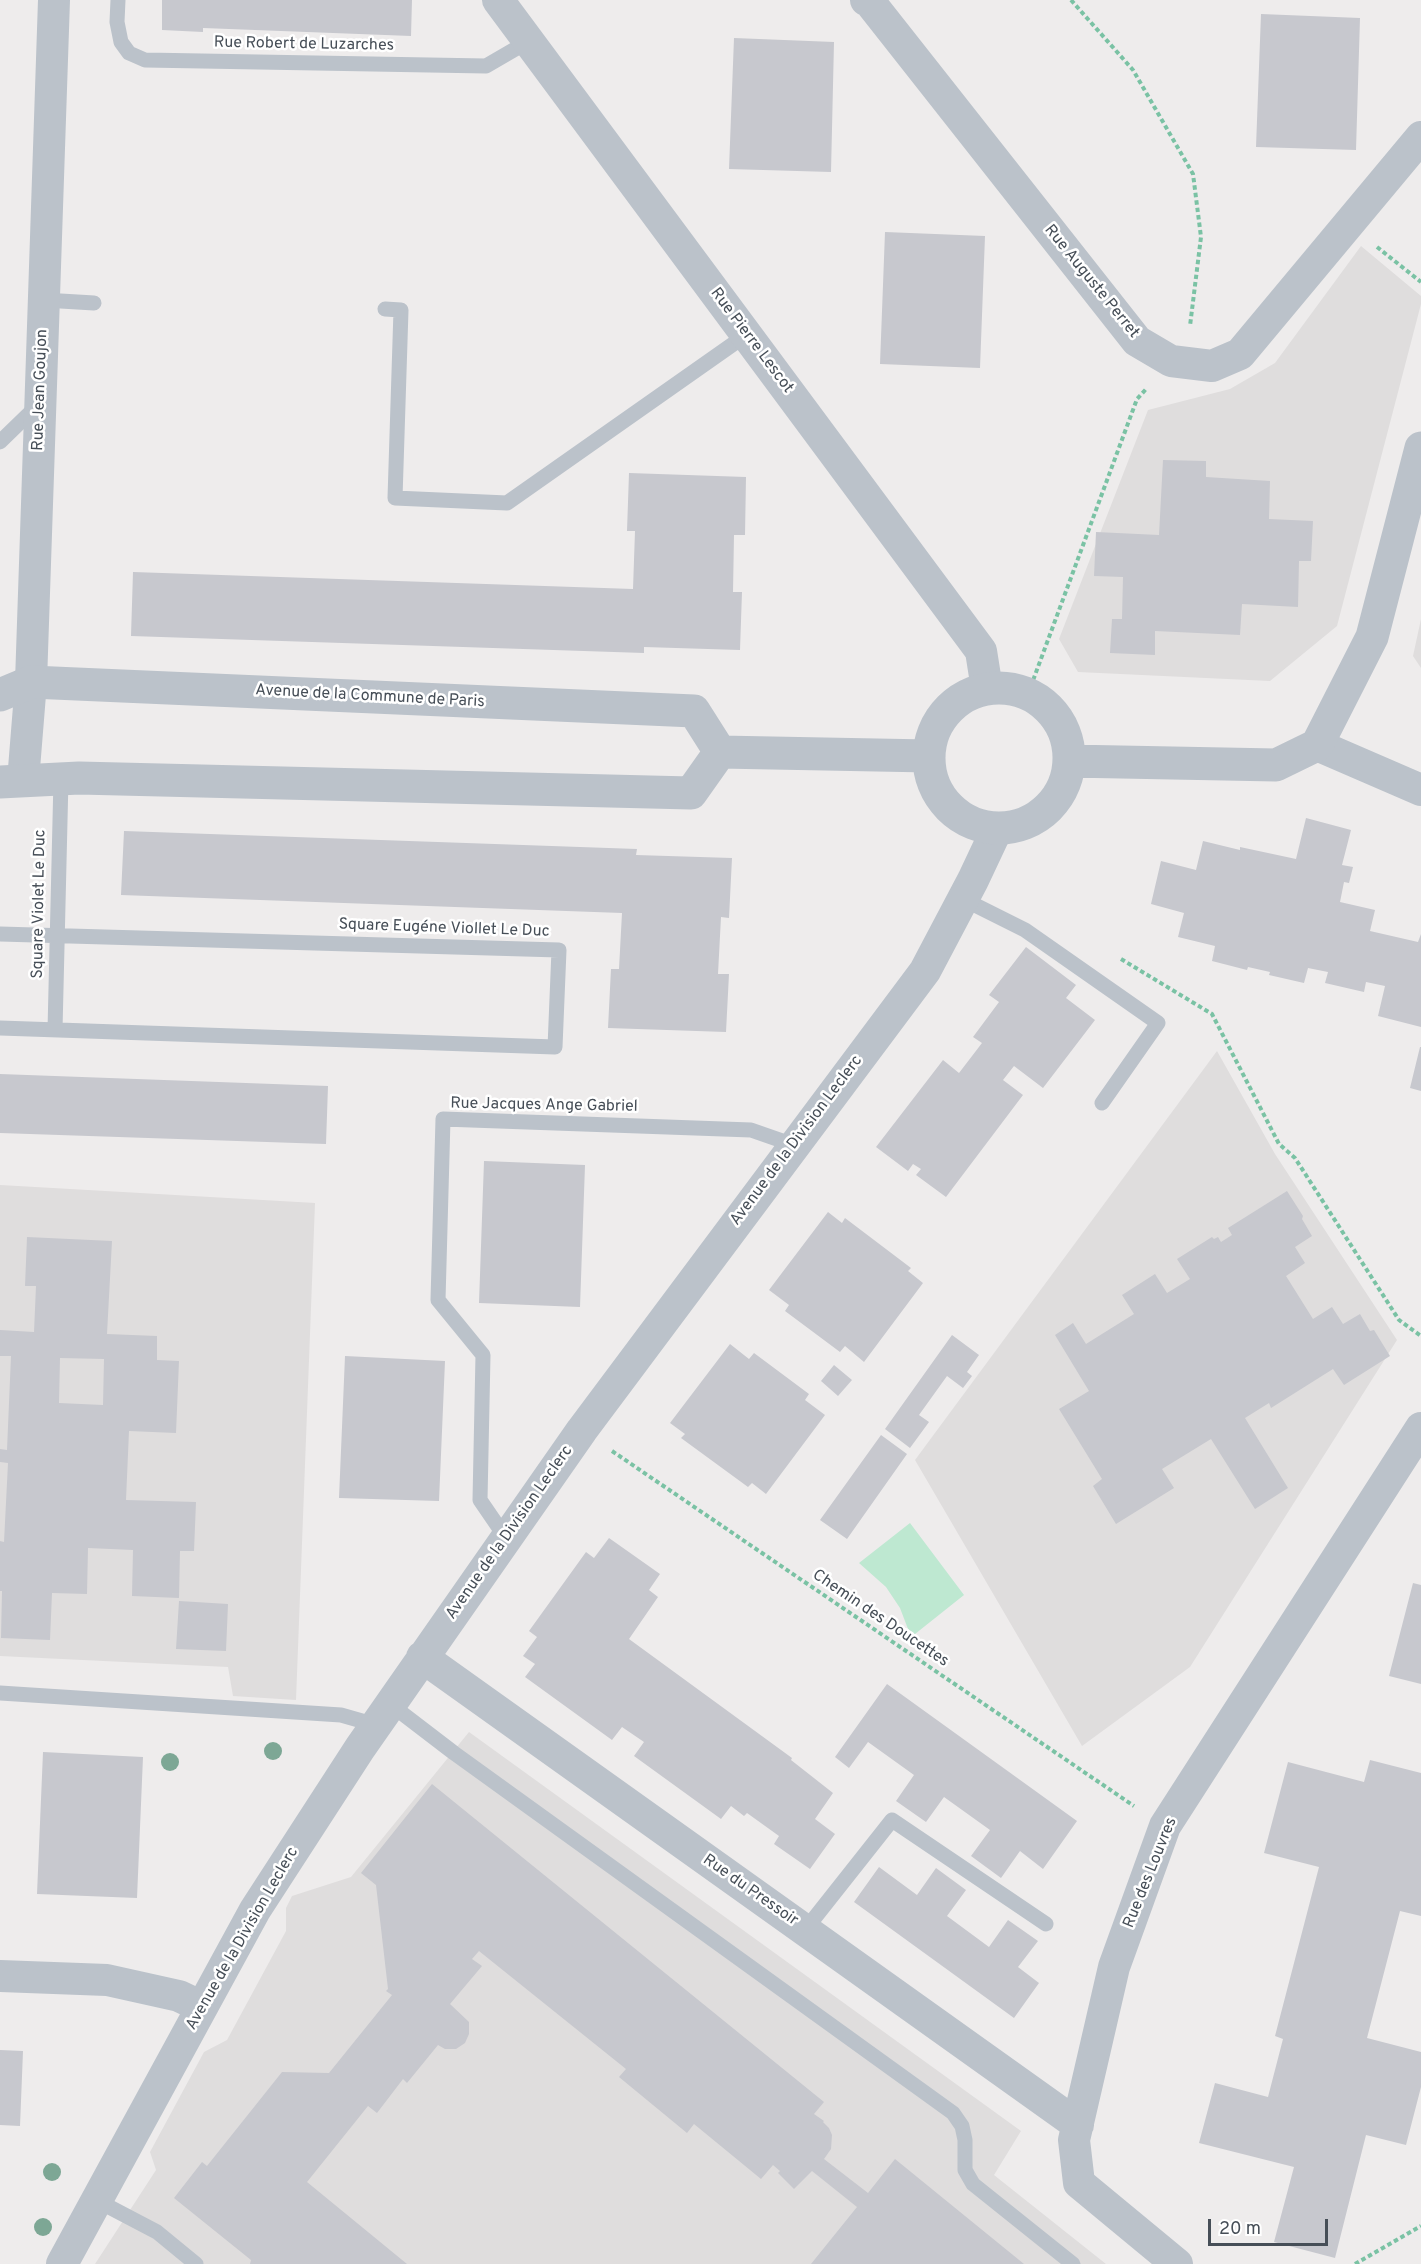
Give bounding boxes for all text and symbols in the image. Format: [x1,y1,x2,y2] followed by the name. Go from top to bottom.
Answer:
[214,34,394,56] street label: Rue Robert de Luzarches
[1039,221,1143,343] street label: Rue Auguste Perret
[705,285,797,397] street label: Rue Pierre Lescot
[29,329,53,451] street label: Rue Jean Goujon
[255,681,485,713] street label: Avenue de la Commune de Paris
[29,829,51,979] street label: Square Violet Le Duc
[338,916,550,942] street label: Square Eugéne Viollet Le Duc
[727,1052,867,1230] street label: Avenue de la Division Leclerc
[450,1095,638,1117] street label: Rue Jacques Ange Gabriel
[442,1442,578,1624] street label: Avenue de la Division Leclerc
[808,1566,952,1672] street label: Chemin des Doucettes
[1120,1815,1182,1931] street label: Rue des Louvres
[183,1844,303,2034] street label: Avenue de la Division Leclerc
[699,1851,801,1931] street label: Rue du Pressoir
[1211,2207,1331,2245] scale bar
[1219,2218,1261,2241] text: 20 m

